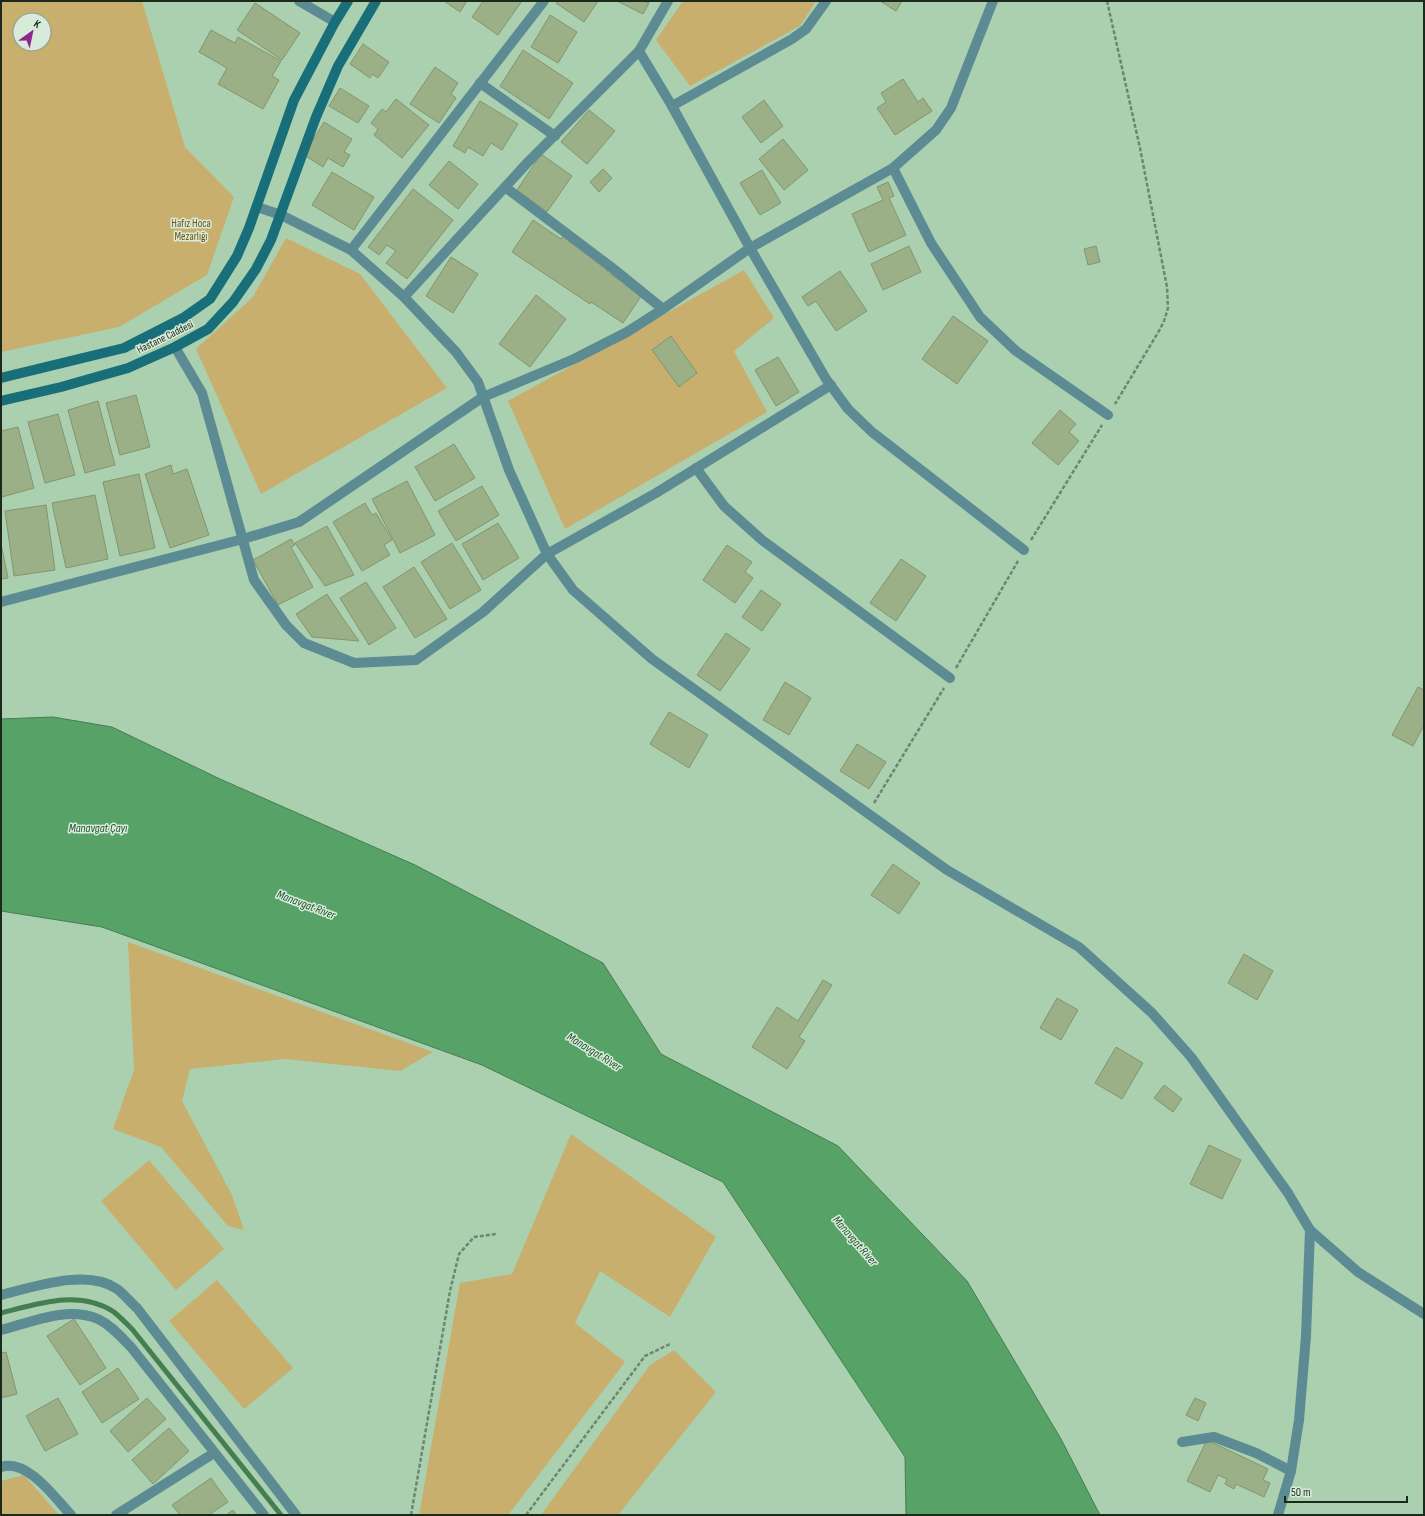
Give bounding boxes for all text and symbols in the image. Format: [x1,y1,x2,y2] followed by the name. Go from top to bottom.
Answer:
[12,12,52,52] north arrow
[31,17,43,31] text: K
[171,217,211,243] park label: Hafız Hoca Mezarlığı
[135,318,195,356] street label: Hastane Caddesi
[69,821,128,836] water label: Manavgat Çayı
[275,887,338,923] water label: Manavgat River
[564,1029,625,1075] water label: Manavgat River
[829,1213,881,1270] water label: Manavgat River
[1285,1478,1407,1504] scale bar
[1291,1485,1311,1500] text: 50 m

